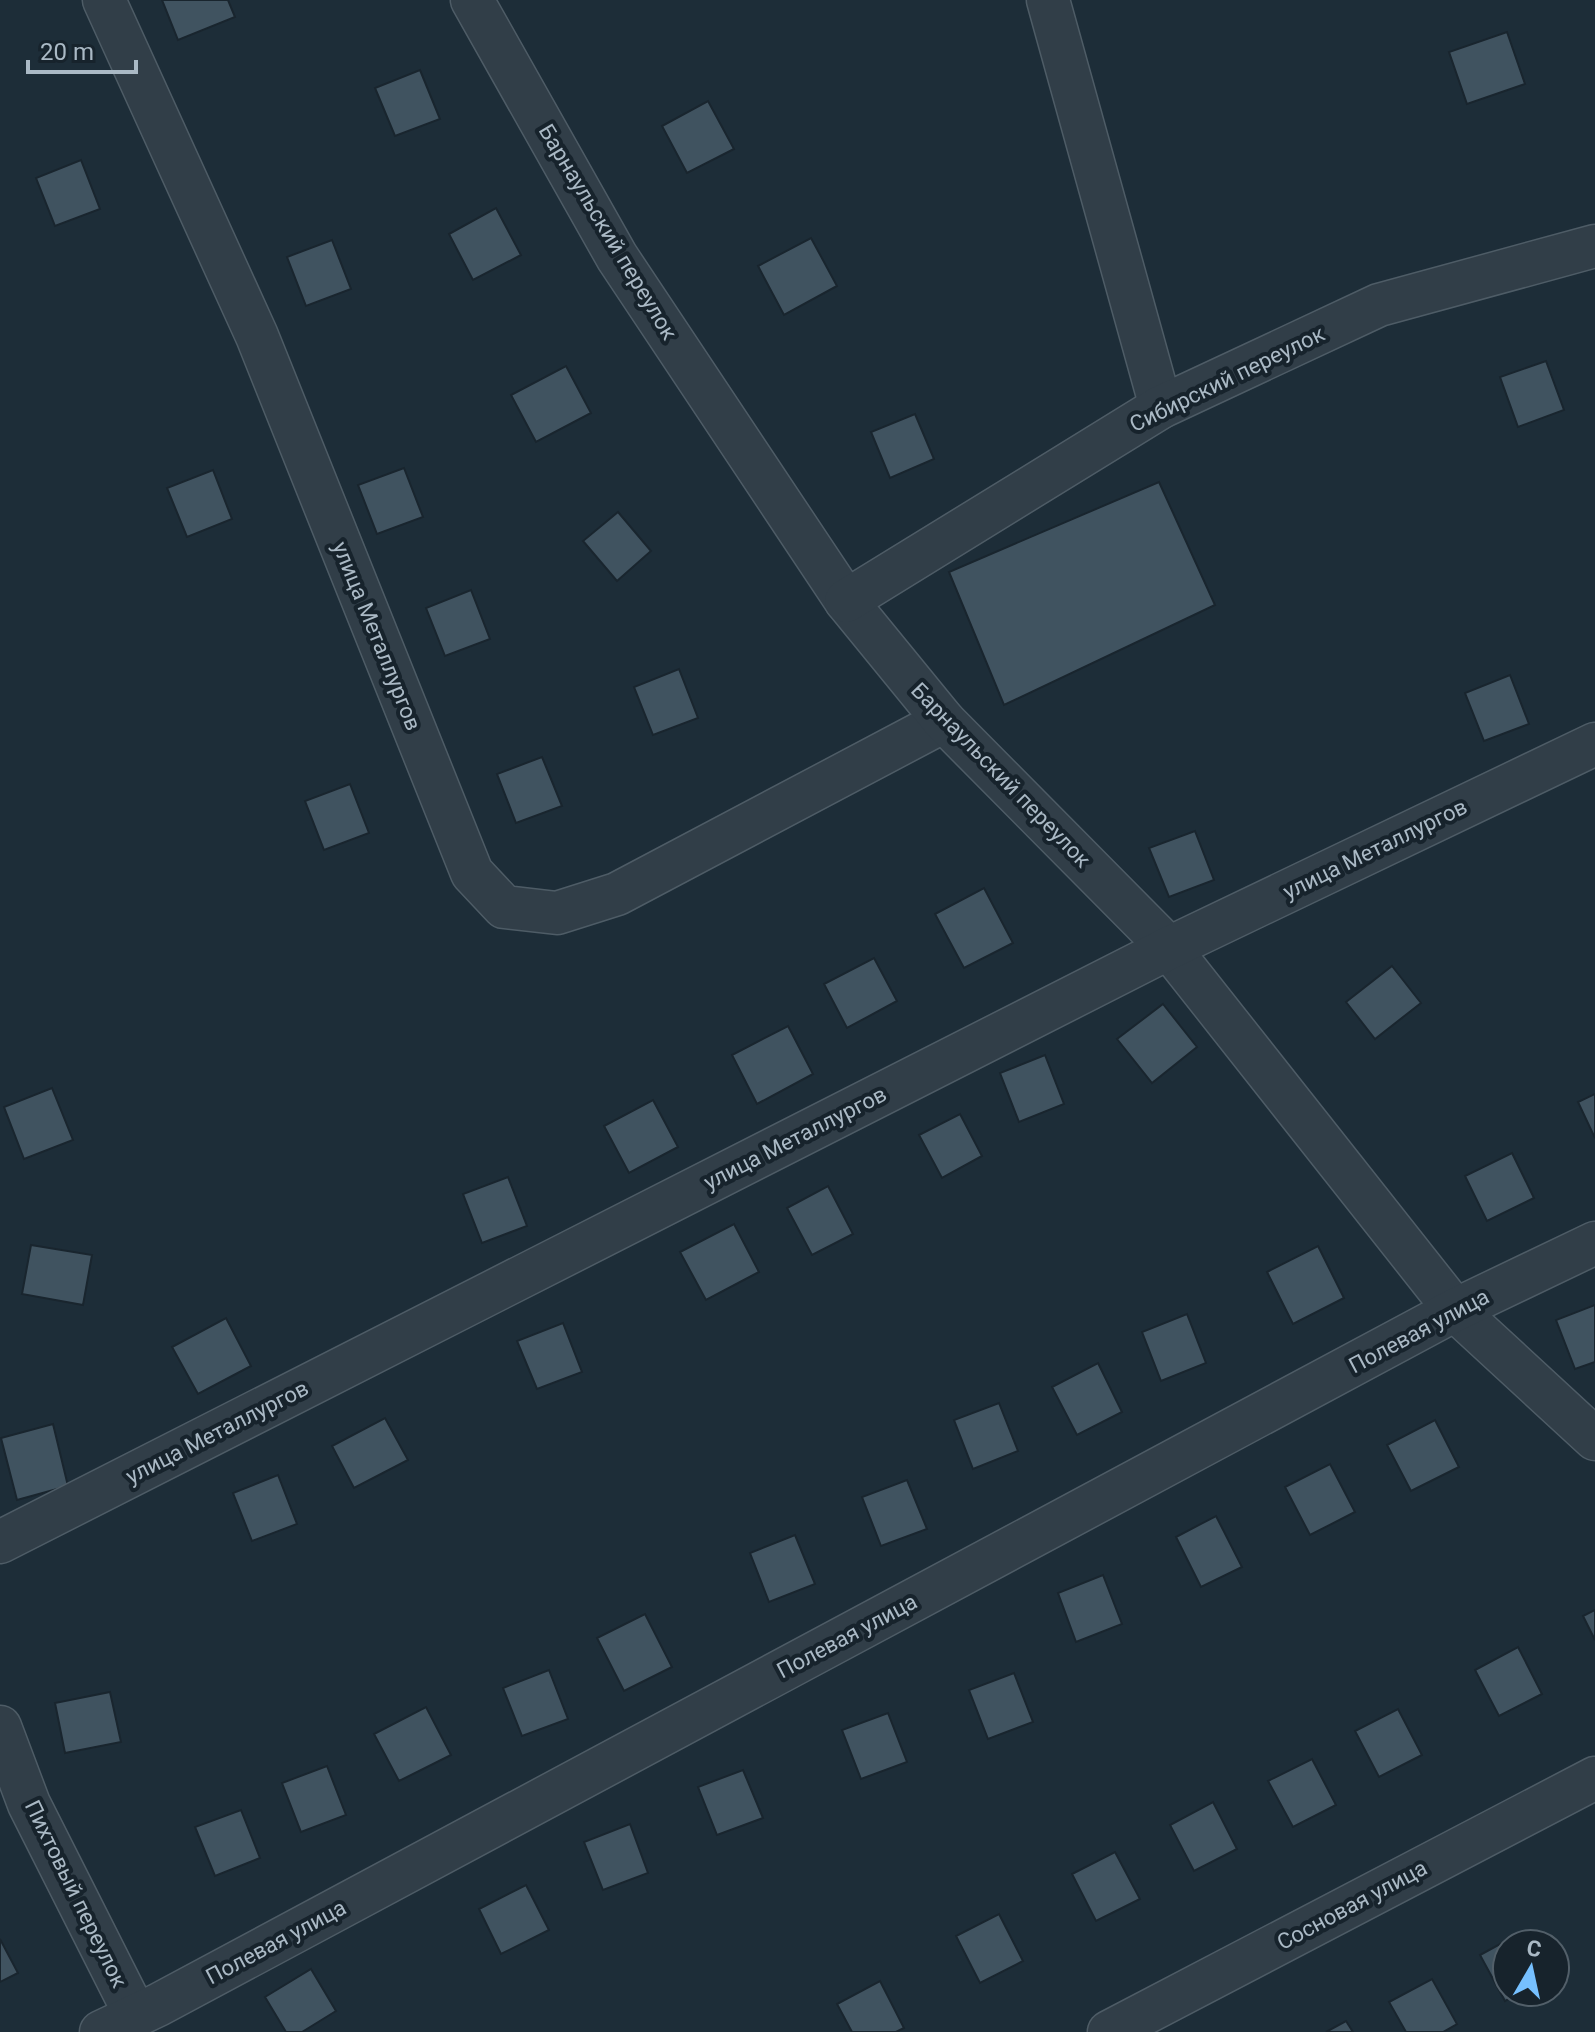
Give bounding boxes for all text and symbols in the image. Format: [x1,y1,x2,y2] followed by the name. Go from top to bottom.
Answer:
[28,24,136,74] scale bar
[40,38,94,66] text: 20 m
[534,120,682,344] street label: Барнаульский переулок
[1125,321,1329,437] street label: Сибирский переулок
[328,538,426,734] street label: улица Металлургов
[906,677,1096,873] street label: Барнаульский переулок
[1279,794,1471,904] street label: улица Металлургов
[700,1081,890,1195] street label: улица Металлургов
[1345,1284,1493,1378] street label: Полевая улица
[122,1375,312,1489] street label: улица Металлургов
[773,1589,921,1683] street label: Полевая улица
[20,1796,132,1992] street label: Пихтовый переулок
[1273,1855,1431,1955] street label: Сосновая улица
[202,1895,350,1989] street label: Полевая улица
[1491,1928,1571,2008] north arrow
[1525,1935,1543,1962] text: С

